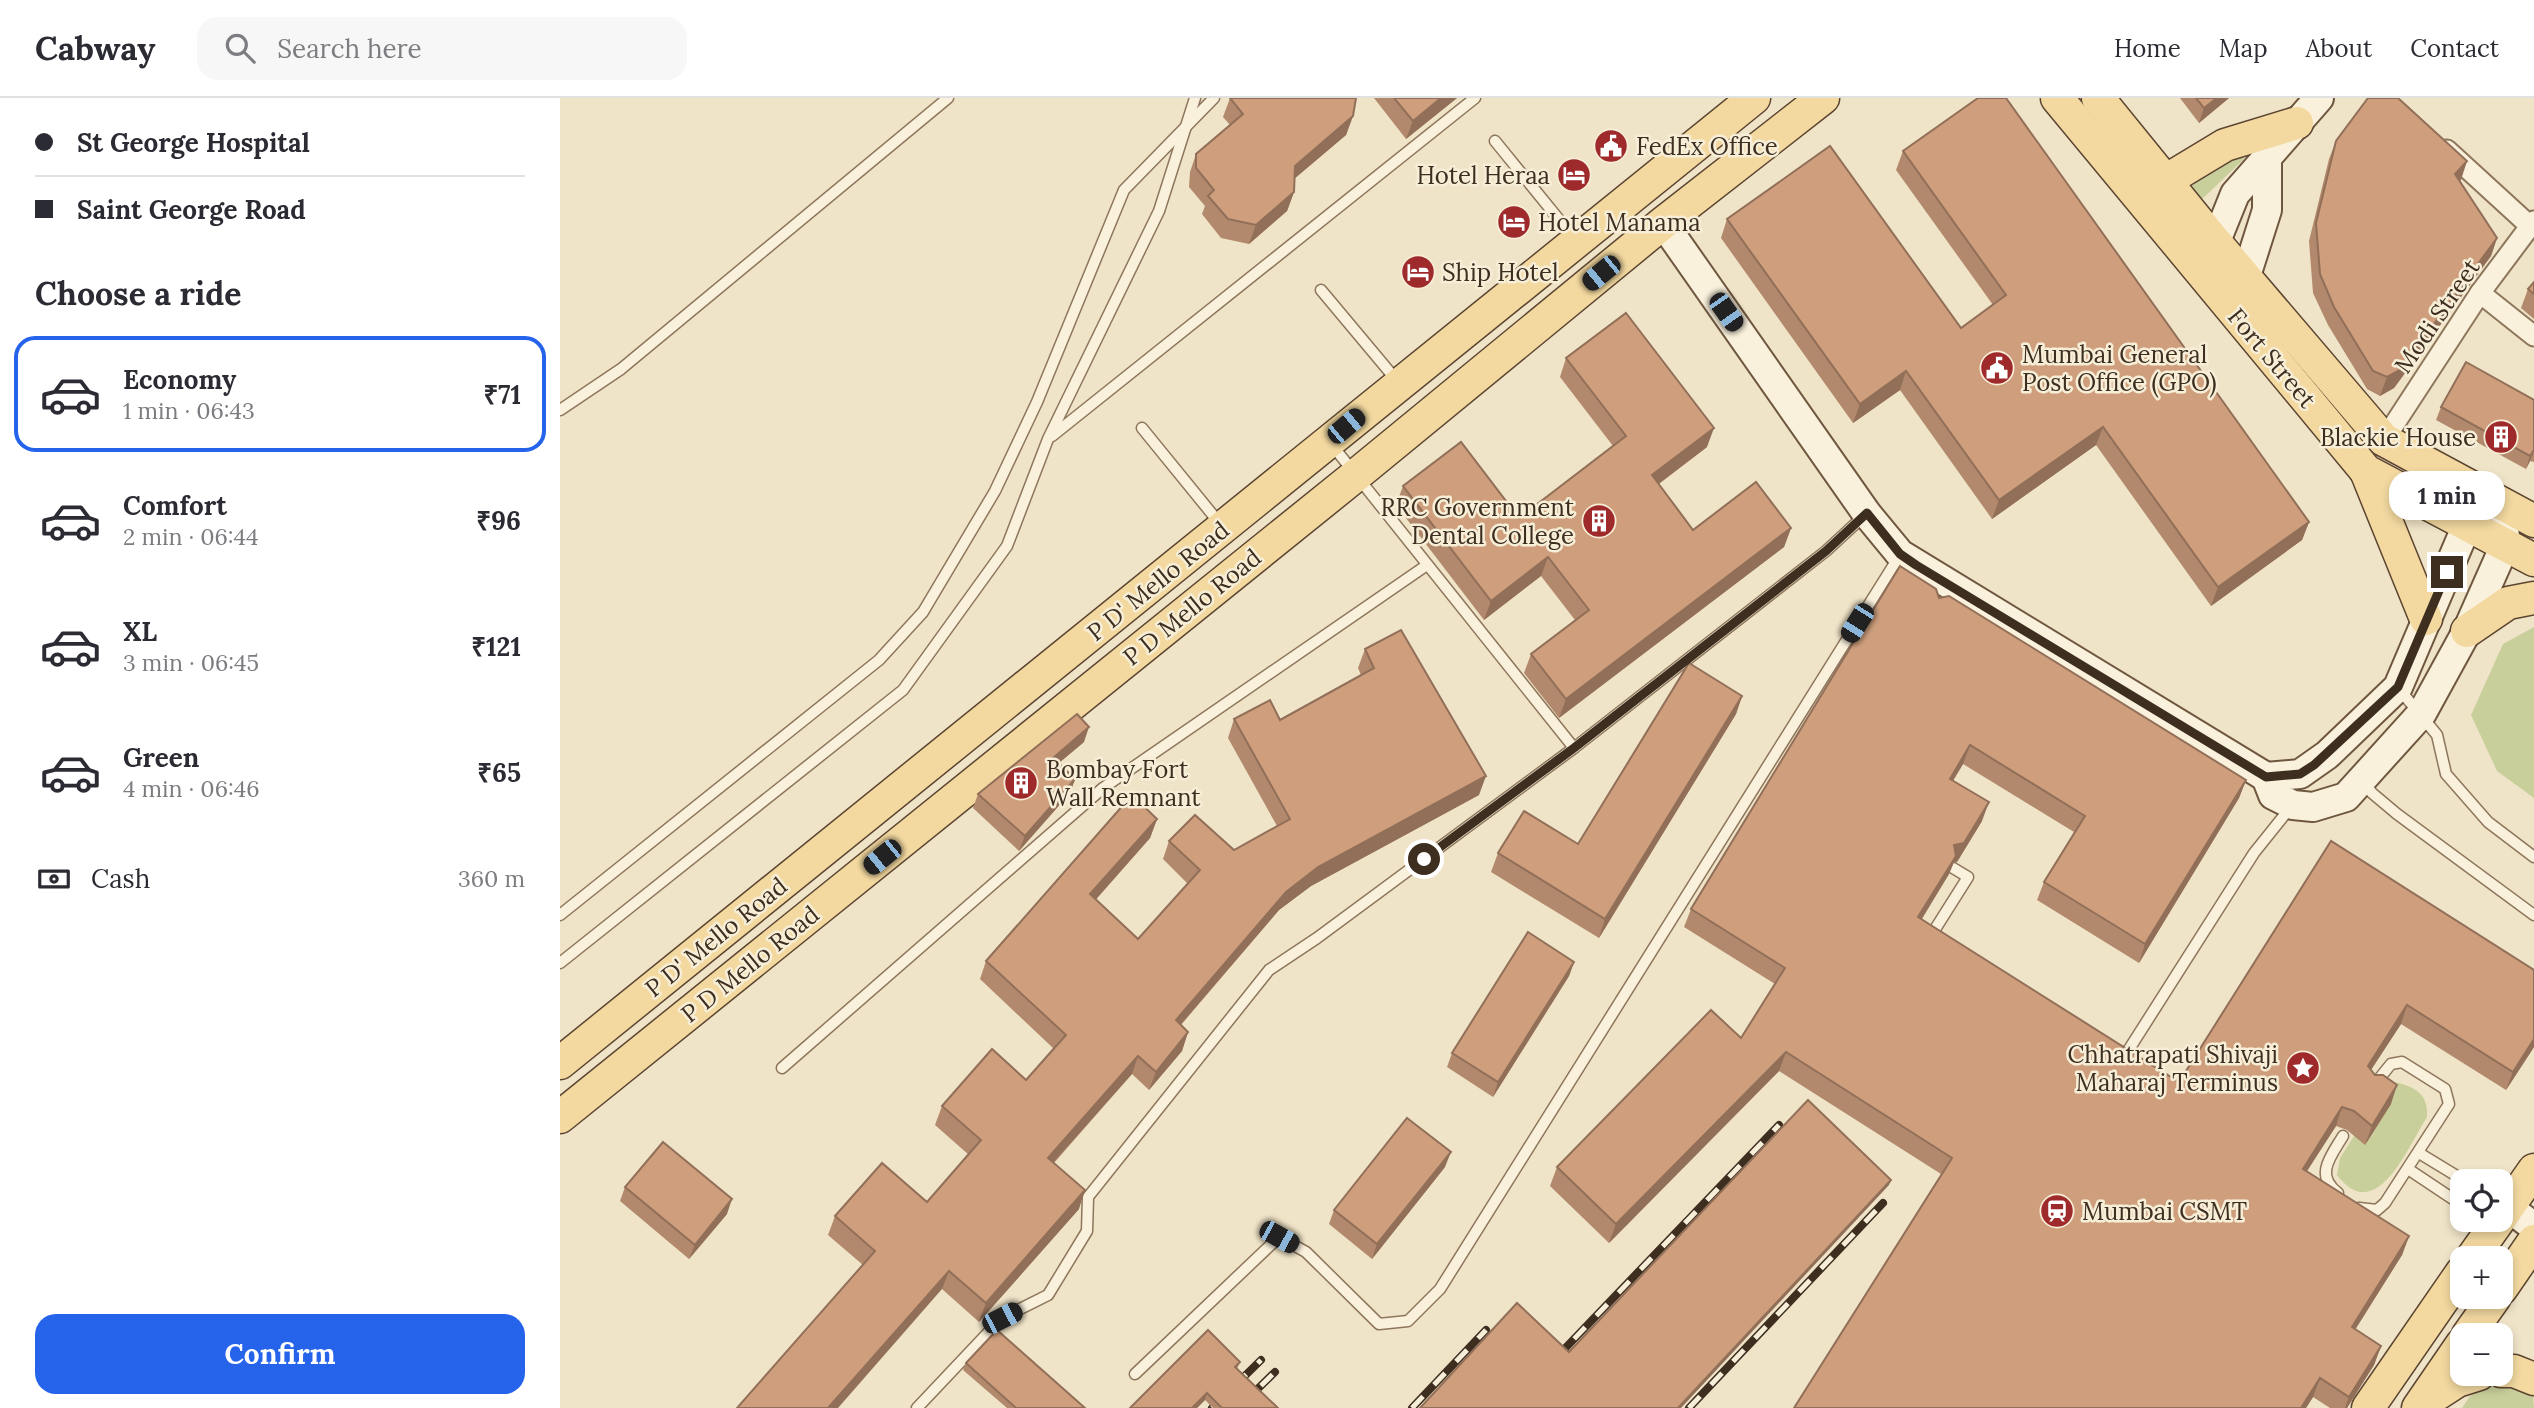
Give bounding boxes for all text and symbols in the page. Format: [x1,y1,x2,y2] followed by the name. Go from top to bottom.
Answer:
[197,17,687,80] search box
[35,27,155,69] text: Cabway
[221,29,259,67] icon: search
[277,32,422,65] text: Search here
[2114,33,2181,64] text: Home
[2219,33,2268,64] text: Map
[2306,33,2372,64] text: About
[2410,33,2499,64] text: Contact
[77,126,310,159] text: St George Hospital
[1592,127,1630,165] public building icon: FedEx Office
[1636,131,1778,162] place label: FedEx Office
[1555,156,1593,194] hotel icon: Hotel Heraa
[1416,160,1550,191] place label: Hotel Heraa
[77,193,306,226] text: Saint George Road
[1495,203,1533,241] hotel icon: Hotel Manama
[1538,207,1701,238] place label: Hotel Manama
[1579,252,1624,294] car
[2387,252,2487,379] street label: Modi Street
[1399,253,1437,291] hotel icon: Ship Hotel
[1442,257,1558,288] place label: Ship Hotel
[35,273,242,314] text: Choose a ride
[1706,289,1747,335] car
[2221,302,2323,415] street label: Fort Street
[2022,339,2217,398] place label: Mumbai General Post Office (GPO)
[1978,349,2016,387] public building icon: Mumbai General Post Office (GPO)
[39,363,102,426] icon: car
[123,363,236,396] text: Economy
[483,378,521,411] text: ₹71
[123,396,255,425] text: 1 min · 06:43
[1324,404,1369,448] car
[2482,418,2520,456] building icon: Blackie House
[2320,422,2476,453] place label: Blackie House
[2389,470,2505,519] callout: 1 min
[2418,481,2476,510] text: 1 min
[39,489,102,552] icon: car
[123,489,227,522] text: Comfort
[1381,492,1575,551] place label: RRC Government Dental College
[1580,502,1618,540] building icon: RRC Government Dental College
[476,504,521,537] text: ₹96
[1081,514,1235,648] street label: P D' Mello Road
[123,522,259,551] text: 2 min · 06:44
[1117,542,1267,672] street label: P D Mello Road
[2431,556,2463,588] route end
[1837,600,1878,646] car
[39,615,102,678] icon: car
[123,615,157,648] text: XL
[471,630,521,663] text: ₹121
[123,648,259,677] text: 3 min · 06:45
[39,741,102,804] icon: car
[123,741,199,774] text: Green
[1046,754,1201,813] place label: Bombay Fort Wall Remnant
[477,756,521,789] text: ₹65
[1002,764,1040,802] building icon: Bombay Fort Wall Remnant
[123,774,259,803] text: 4 min · 06:46
[860,836,905,878] car
[1408,843,1440,875] route start
[35,860,73,898] icon: cash
[91,862,150,895] text: Cash
[458,864,525,893] text: 360 m
[639,870,793,1004] street label: P D' Mello Road
[675,899,825,1029] street label: P D Mello Road
[2067,1039,2278,1098] place label: Chhatrapati Shivaji Maharaj Terminus
[2284,1049,2322,1087] place icon: Chhatrapati Shivaji Maharaj Terminus
[2450,1169,2513,1386] map controls
[2450,1169,2513,1232] button: locate
[2038,1192,2076,1230] station icon: Mumbai CSMT
[2082,1196,2247,1227] place label: Mumbai CSMT
[1256,1218,1303,1256] car
[2450,1246,2513,1309] button: +
[979,1299,1026,1337] car
[35,1314,525,1394] button: Confirm
[2450,1323,2513,1386] button: −

